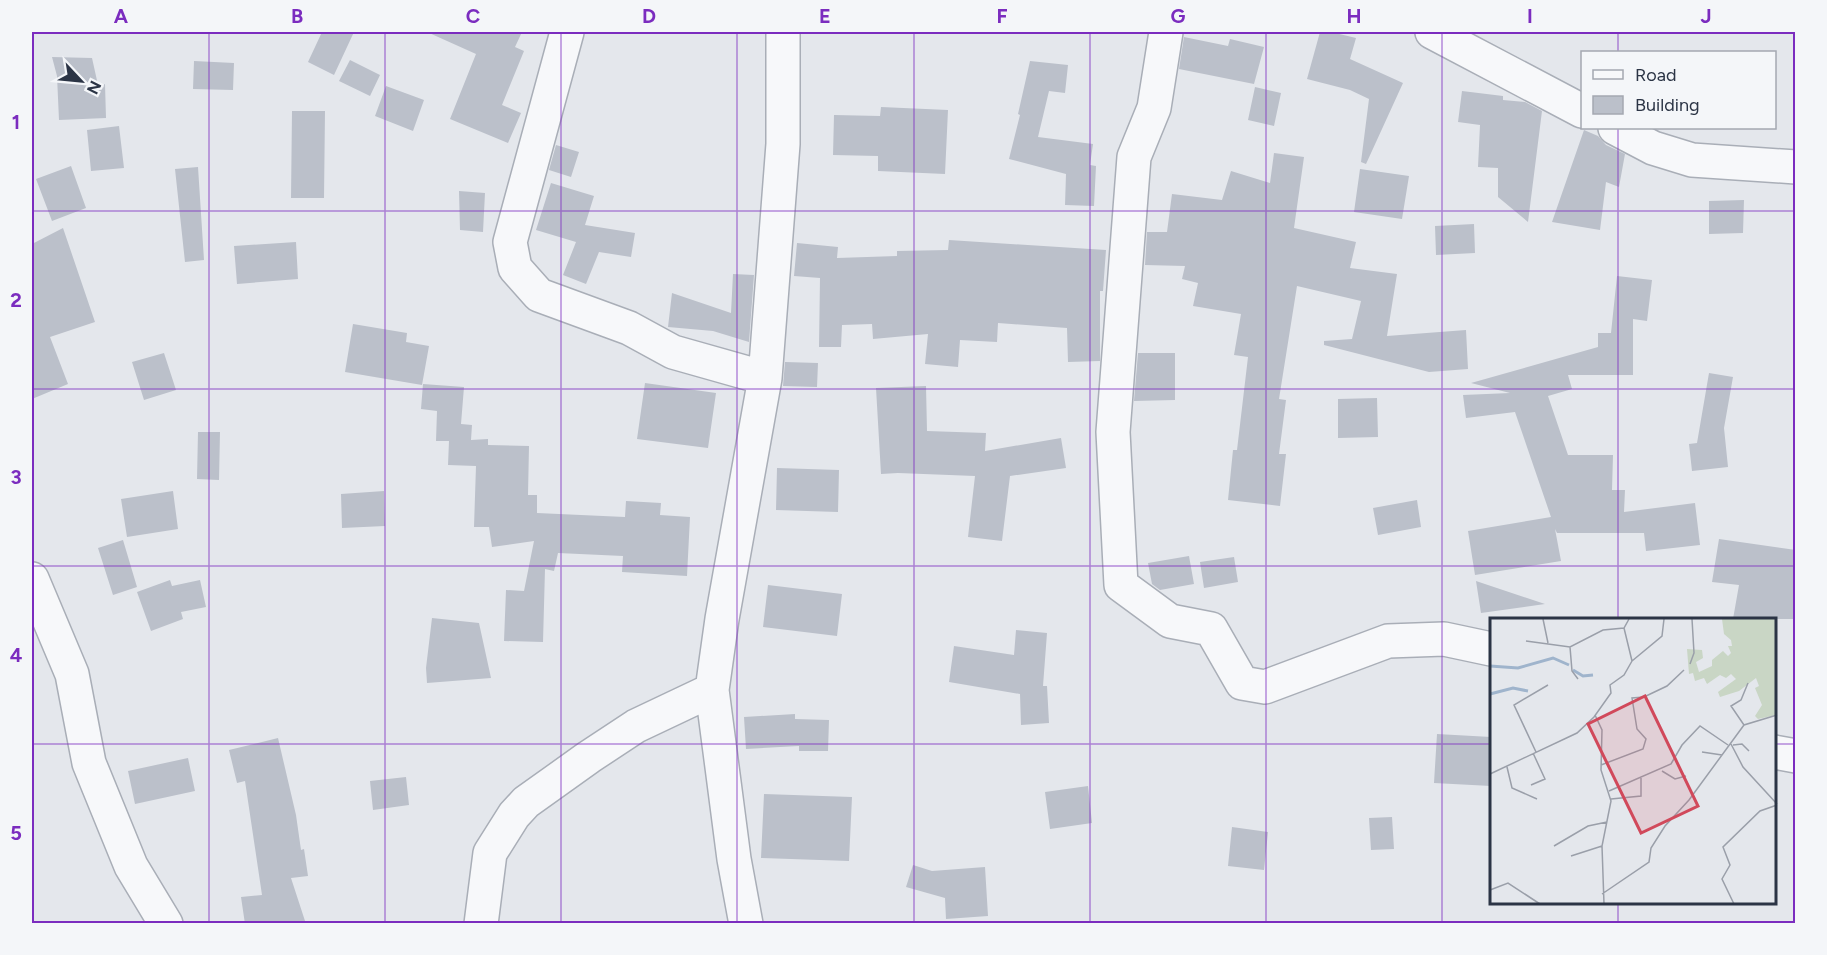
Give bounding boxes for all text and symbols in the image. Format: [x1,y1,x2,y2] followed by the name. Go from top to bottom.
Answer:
[114,4,129,28] text: A
[291,4,303,28] text: B
[466,4,480,28] text: C
[642,4,656,28] text: D
[819,4,831,28] text: E
[996,4,1008,28] text: F
[1171,4,1186,28] text: G
[1347,4,1362,28] text: H
[1527,4,1533,28] text: I
[1700,4,1712,28] text: J
[51,51,111,111] north arrow
[1581,51,1776,129] legend
[1635,64,1676,86] text: Road
[83,78,105,97] text: N
[1635,94,1700,116] text: Building
[12,110,20,134] text: 1
[10,288,22,312] text: 2
[10,465,22,489] text: 3
[1490,618,1776,904] inset map
[10,643,23,667] text: 4
[10,821,22,845] text: 5

